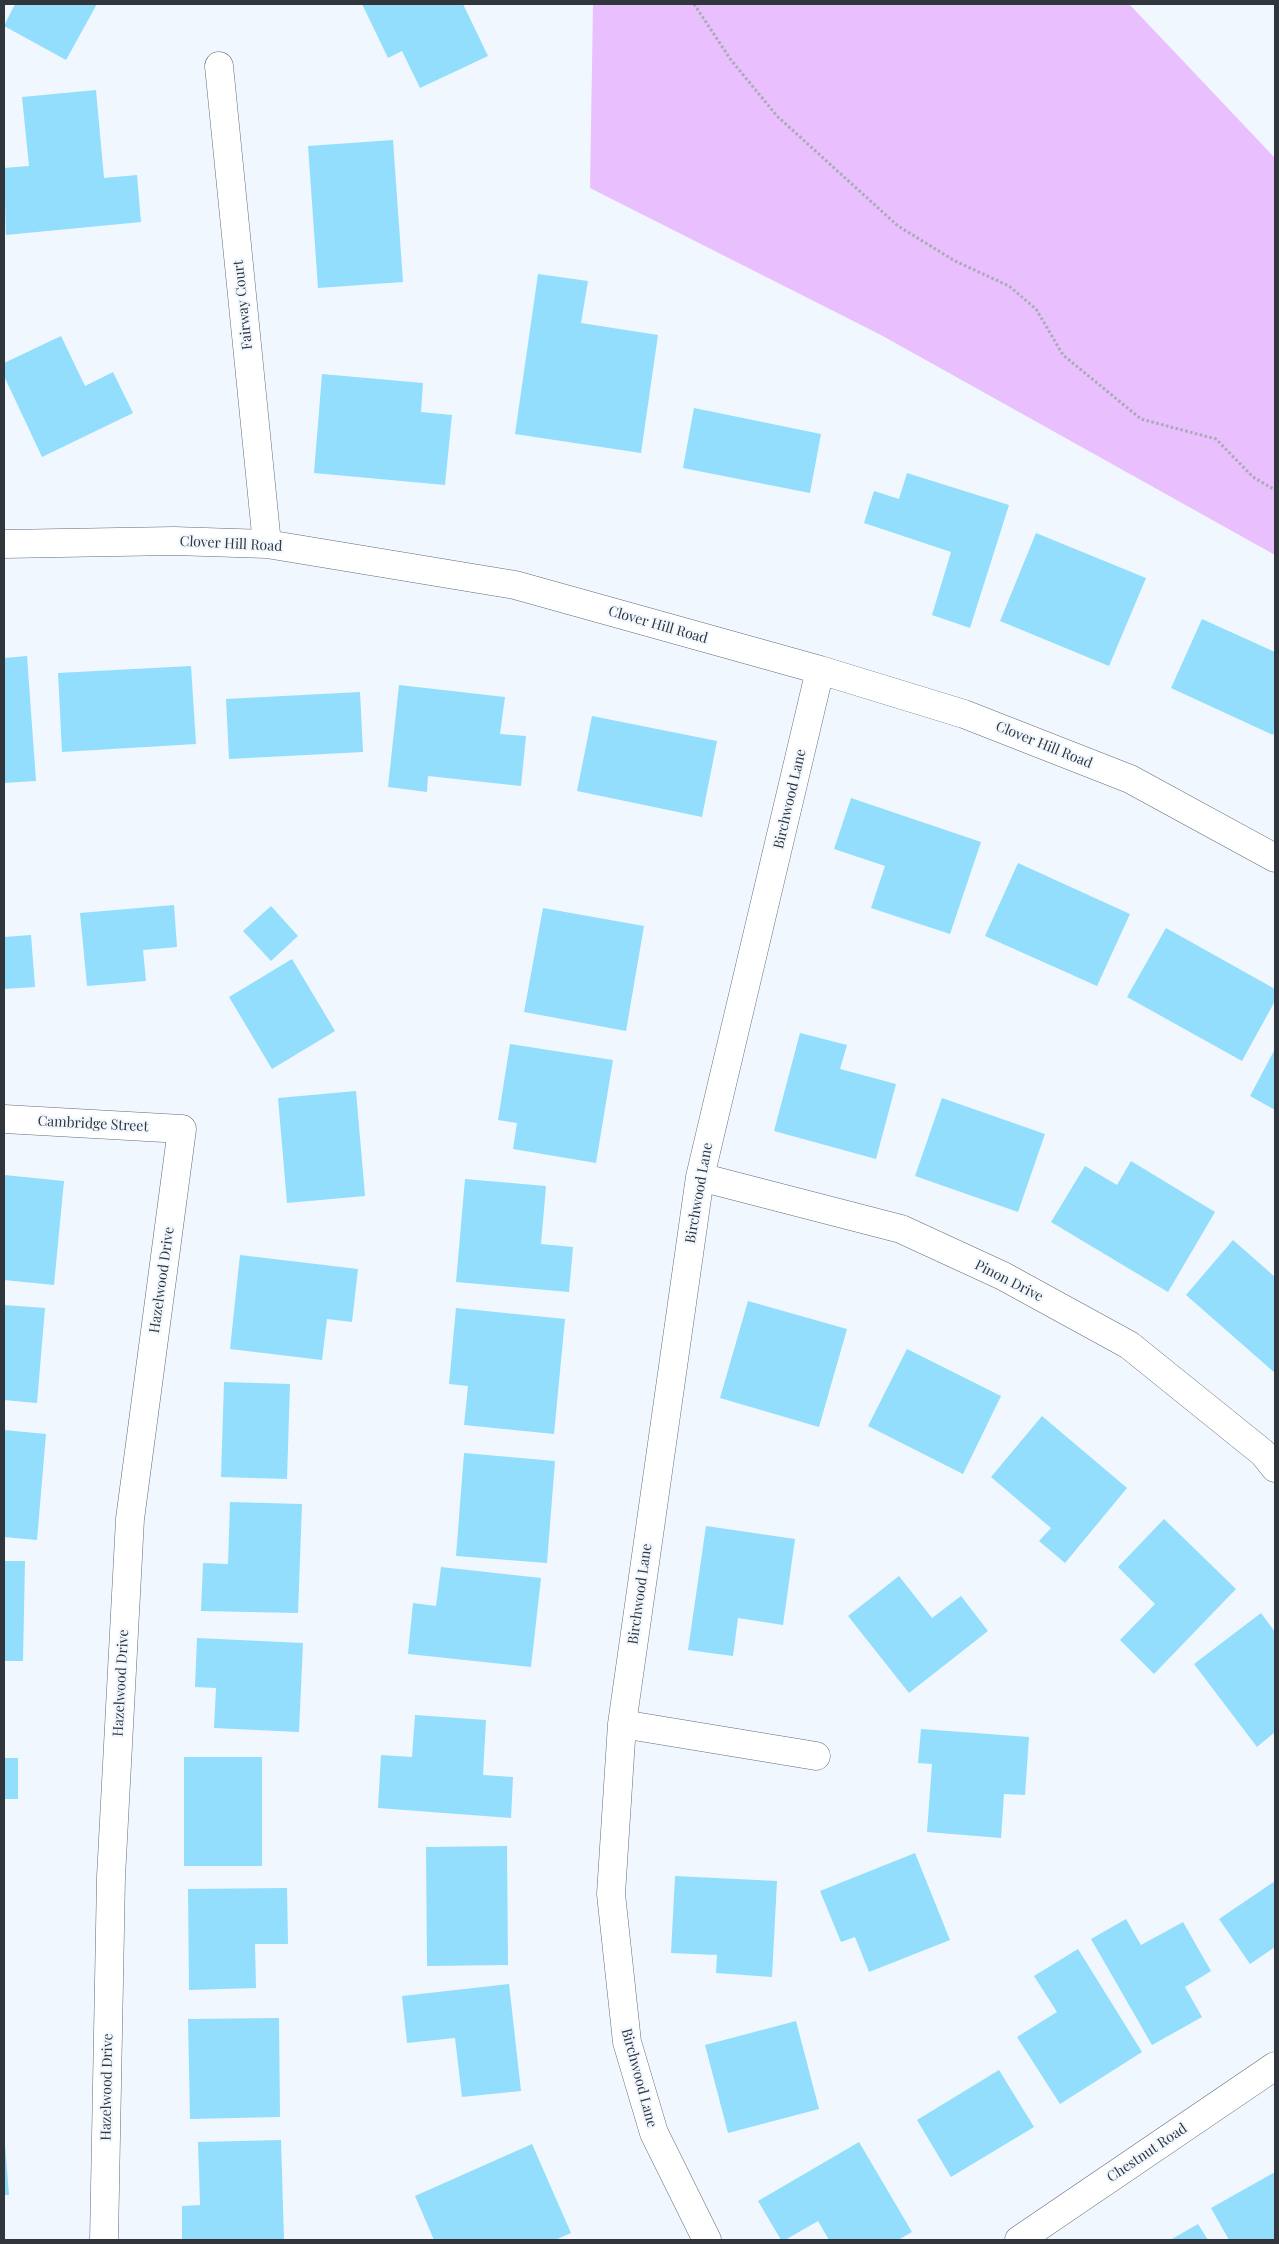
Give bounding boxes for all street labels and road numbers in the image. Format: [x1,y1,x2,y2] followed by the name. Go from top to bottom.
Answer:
[230,259,256,351] street label: Fairway Court
[179,533,283,555] street label: Clover Hill Road
[606,603,710,647] street label: Clover Hill Road
[993,718,1095,772] street label: Clover Hill Road
[770,747,810,851] street label: Birchwood Lane
[37,1113,149,1135] street label: Cambridge Street
[682,1141,716,1245] street label: Birchwood Lane
[146,1226,178,1334] street label: Hazelwood Drive
[972,1257,1046,1305] street label: Pinon Drive
[625,1542,655,1646] street label: Birchwood Lane
[110,1629,132,1737] street label: Hazelwood Drive
[618,2027,660,2129] street label: Birchwood Lane
[98,2033,116,2141] street label: Hazelwood Drive
[1104,2120,1190,2186] street label: Chestnut Road

